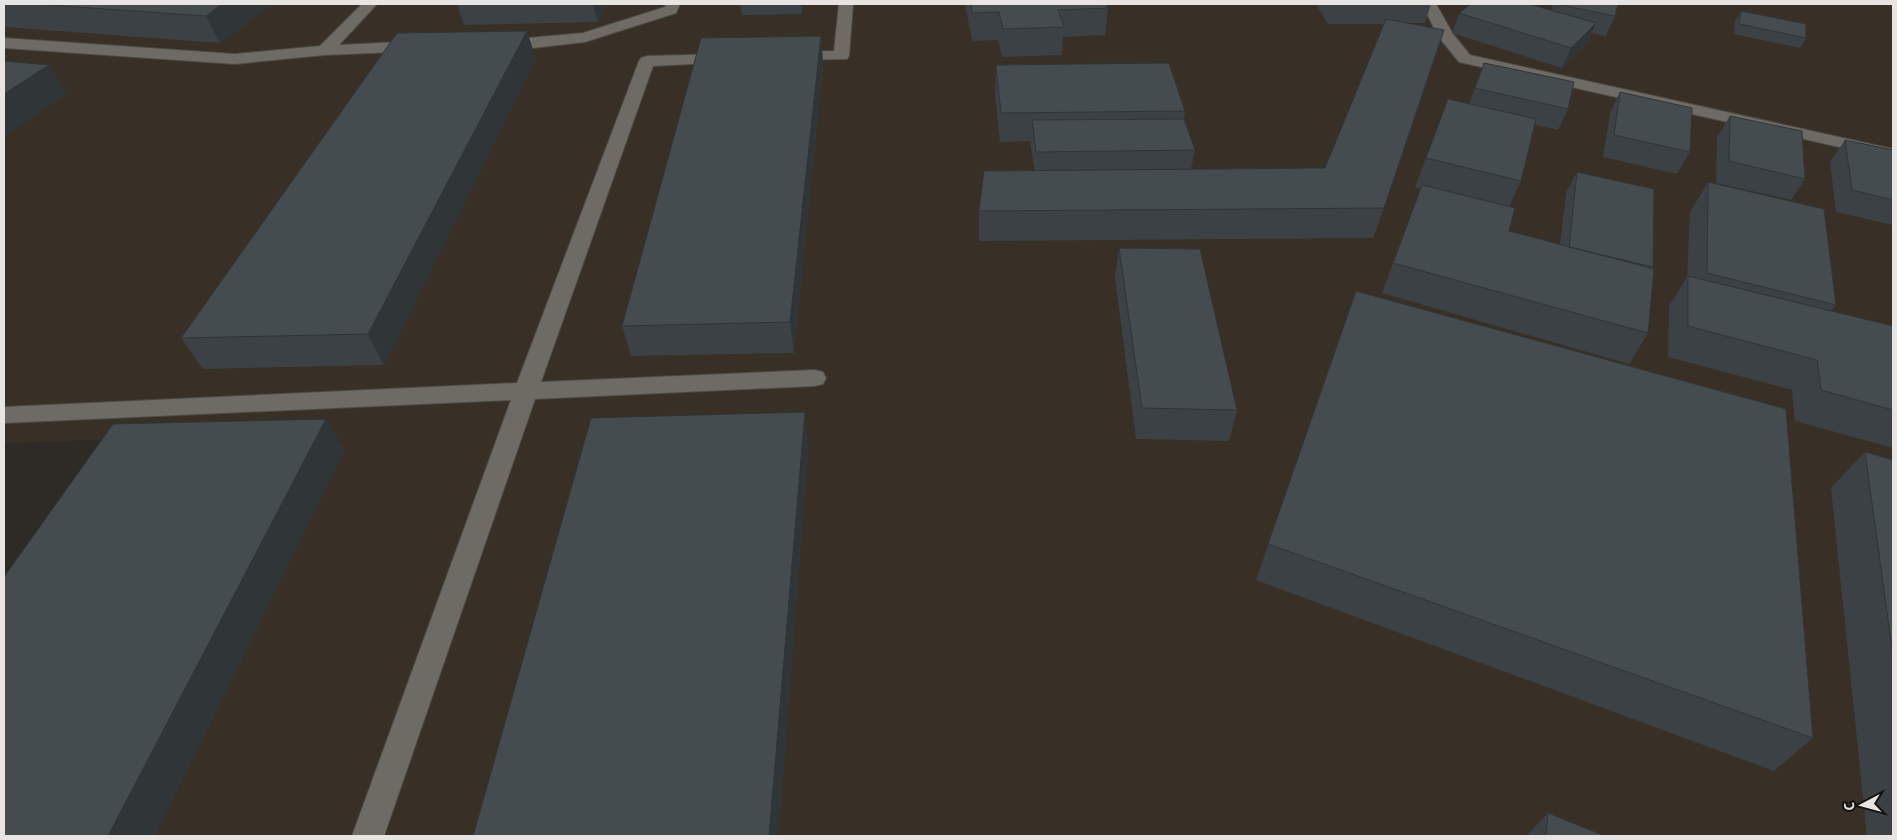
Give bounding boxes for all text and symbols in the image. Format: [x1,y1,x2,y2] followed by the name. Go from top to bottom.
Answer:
[1837,780,1887,830] north arrow
[1840,801,1858,811] text: С

